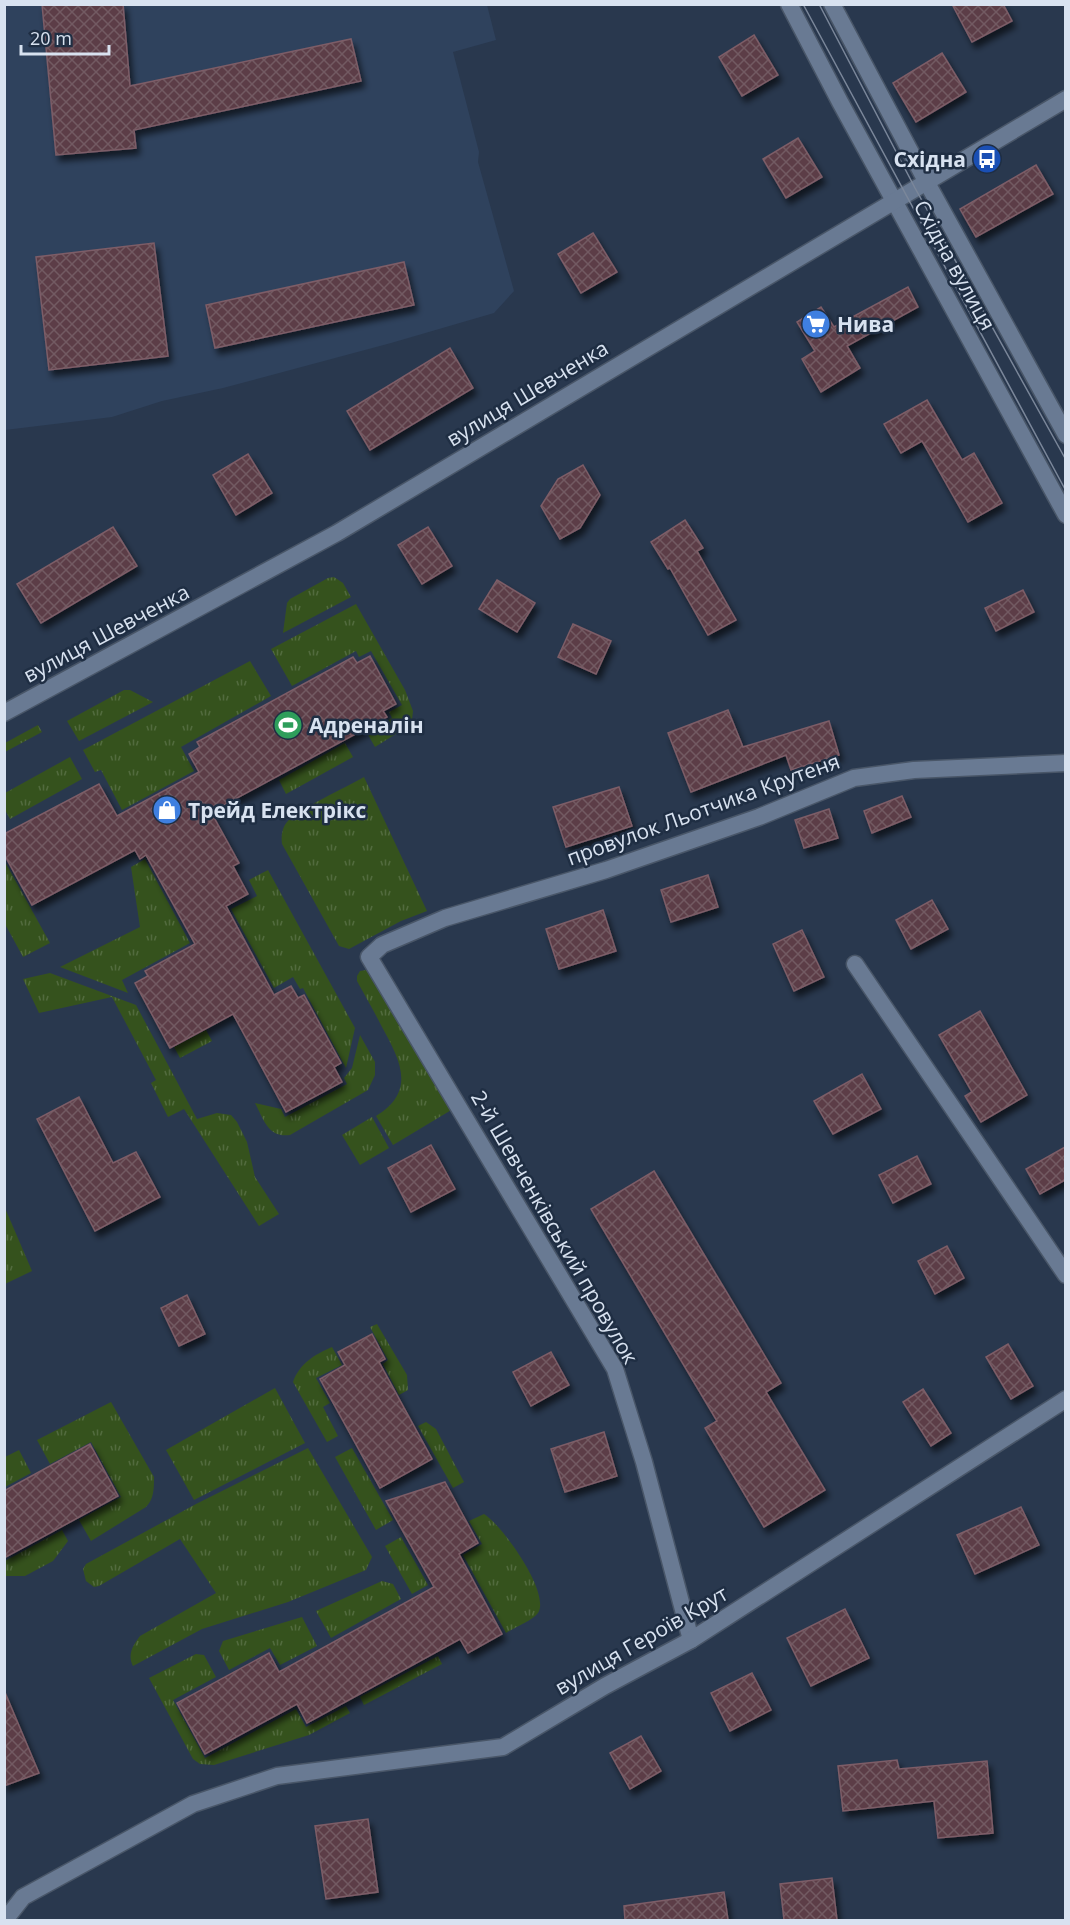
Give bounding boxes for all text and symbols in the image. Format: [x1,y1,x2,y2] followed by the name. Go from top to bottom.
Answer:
[21,18,110,56] scale bar
[30,26,72,50] text: 20 m
[971,143,1003,175] bus stop icon: Східна
[894,145,966,173] place label: Східна
[908,195,1002,335] street label: Східна вулиця
[800,308,832,340] supermarket icon: Нива
[837,310,894,338] place label: Нива
[441,334,613,452] street label: вулиця Шевченка
[18,577,194,689] street label: вулиця Шевченка
[272,709,304,741] sports icon: Адреналін
[309,711,424,739] place label: Адреналін
[563,746,843,872] street label: провулок Льотчика Крутеня
[151,794,183,826] shop icon: Трейд Електрікс
[188,796,366,824] place label: Трейд Електрікс
[465,1085,645,1369] street label: 2-й Шевченківський провулок
[549,1579,733,1701] street label: вулиця Героїв Крут

